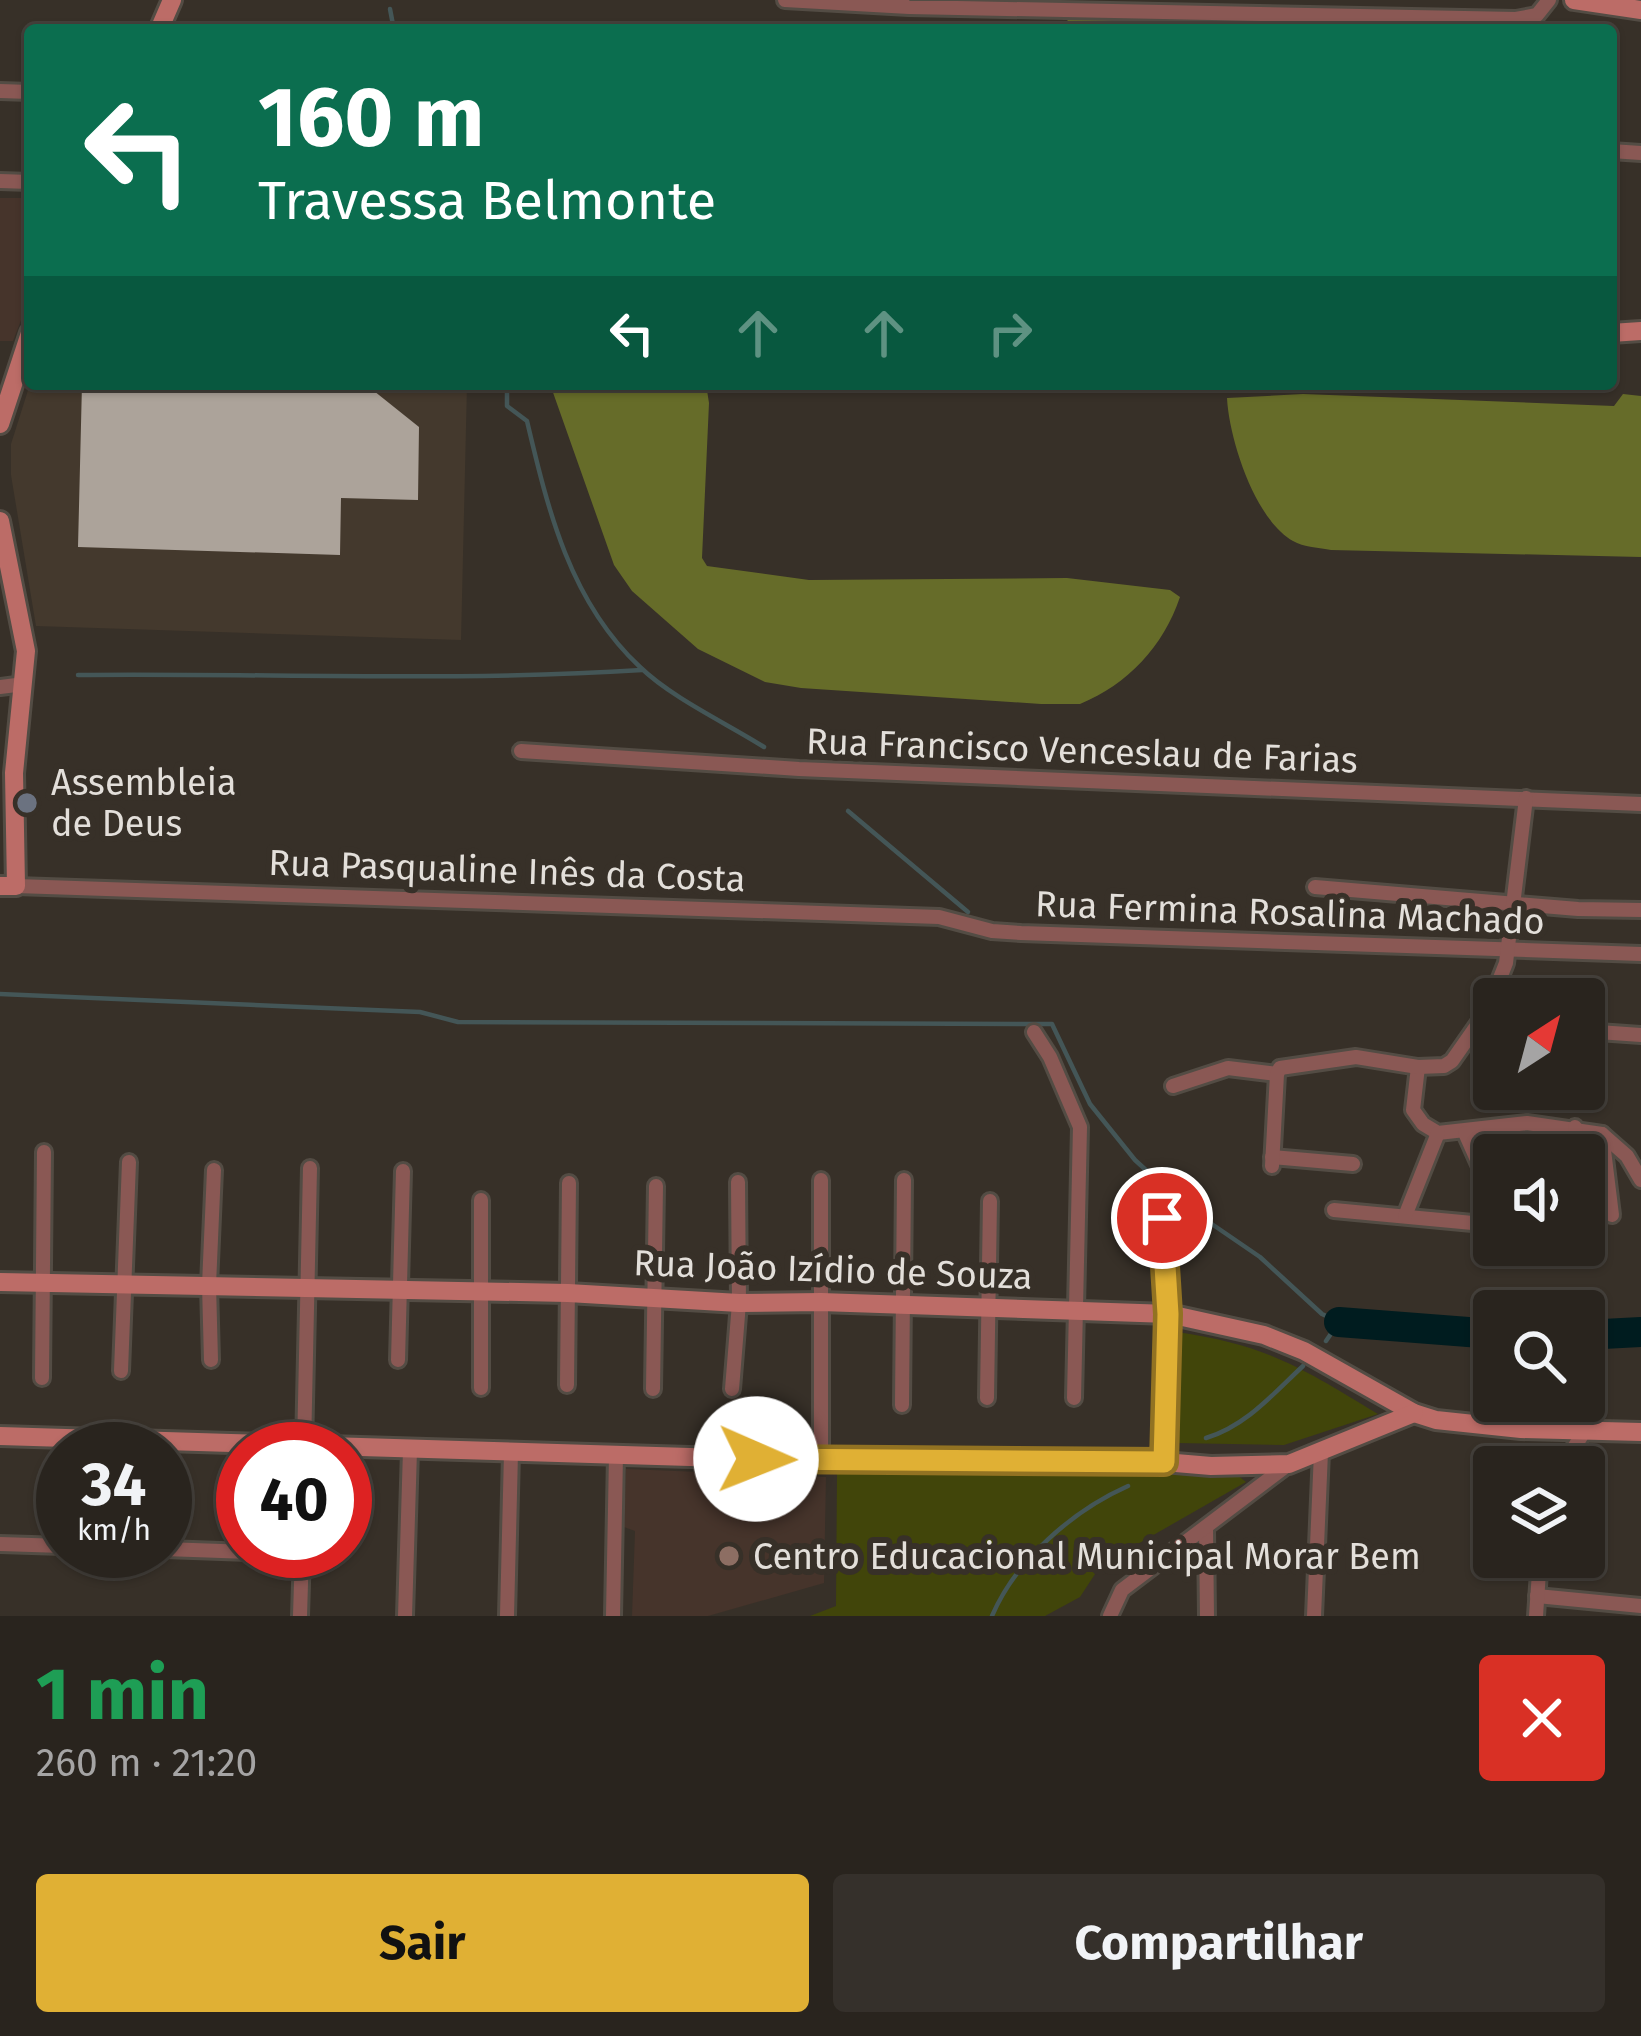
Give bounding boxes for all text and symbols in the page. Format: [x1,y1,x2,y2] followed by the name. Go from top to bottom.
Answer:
[258,67,484,168] text: 160 m
[60,72,216,228] icon: left
[258,169,716,233] text: Travessa Belmonte
[599,300,665,366] icon: left
[725,300,791,366] icon: ahead
[851,300,917,366] icon: ahead
[977,300,1043,366] icon: right
[805,719,1359,783] street label: Rua Francisco Venceslau de Farias
[51,761,236,846] place label: Assembleia de Deus
[14,790,40,816] marker: Assembleia de Deus
[268,841,746,901] street label: Rua Pasqualine Inês da Costa
[1034,882,1546,944] street label: Rua Fermina Rosalina Machado
[1473,978,1605,1110] north arrow
[1473,978,1605,1578] map controls
[1473,1134,1605,1266] button: sound
[1111,1167,1213,1269] pin
[1129,1185,1195,1251] icon: arrive
[633,1241,1033,1299] street label: Rua João Izídio de Souza
[1473,1290,1605,1422] button: search
[693,1396,819,1522] position arrow
[216,1422,372,1578] speed limit sign: 40
[1473,1446,1605,1578] button: layers
[82,1449,146,1521] text: 34
[77,1512,151,1548] text: km/h
[753,1535,1421,1579] place label: Centro Educacional Municipal Morar Bem
[716,1543,742,1569] marker: Centro Educacional Municipal Morar Bem
[36,1652,209,1738] text: 1 min
[1479,1655,1605,1781] button: close
[36,1740,257,1786] text: 260 m · 21:20
[36,1874,809,2012] button: Sair
[833,1874,1605,2012] button: Compartilhar

